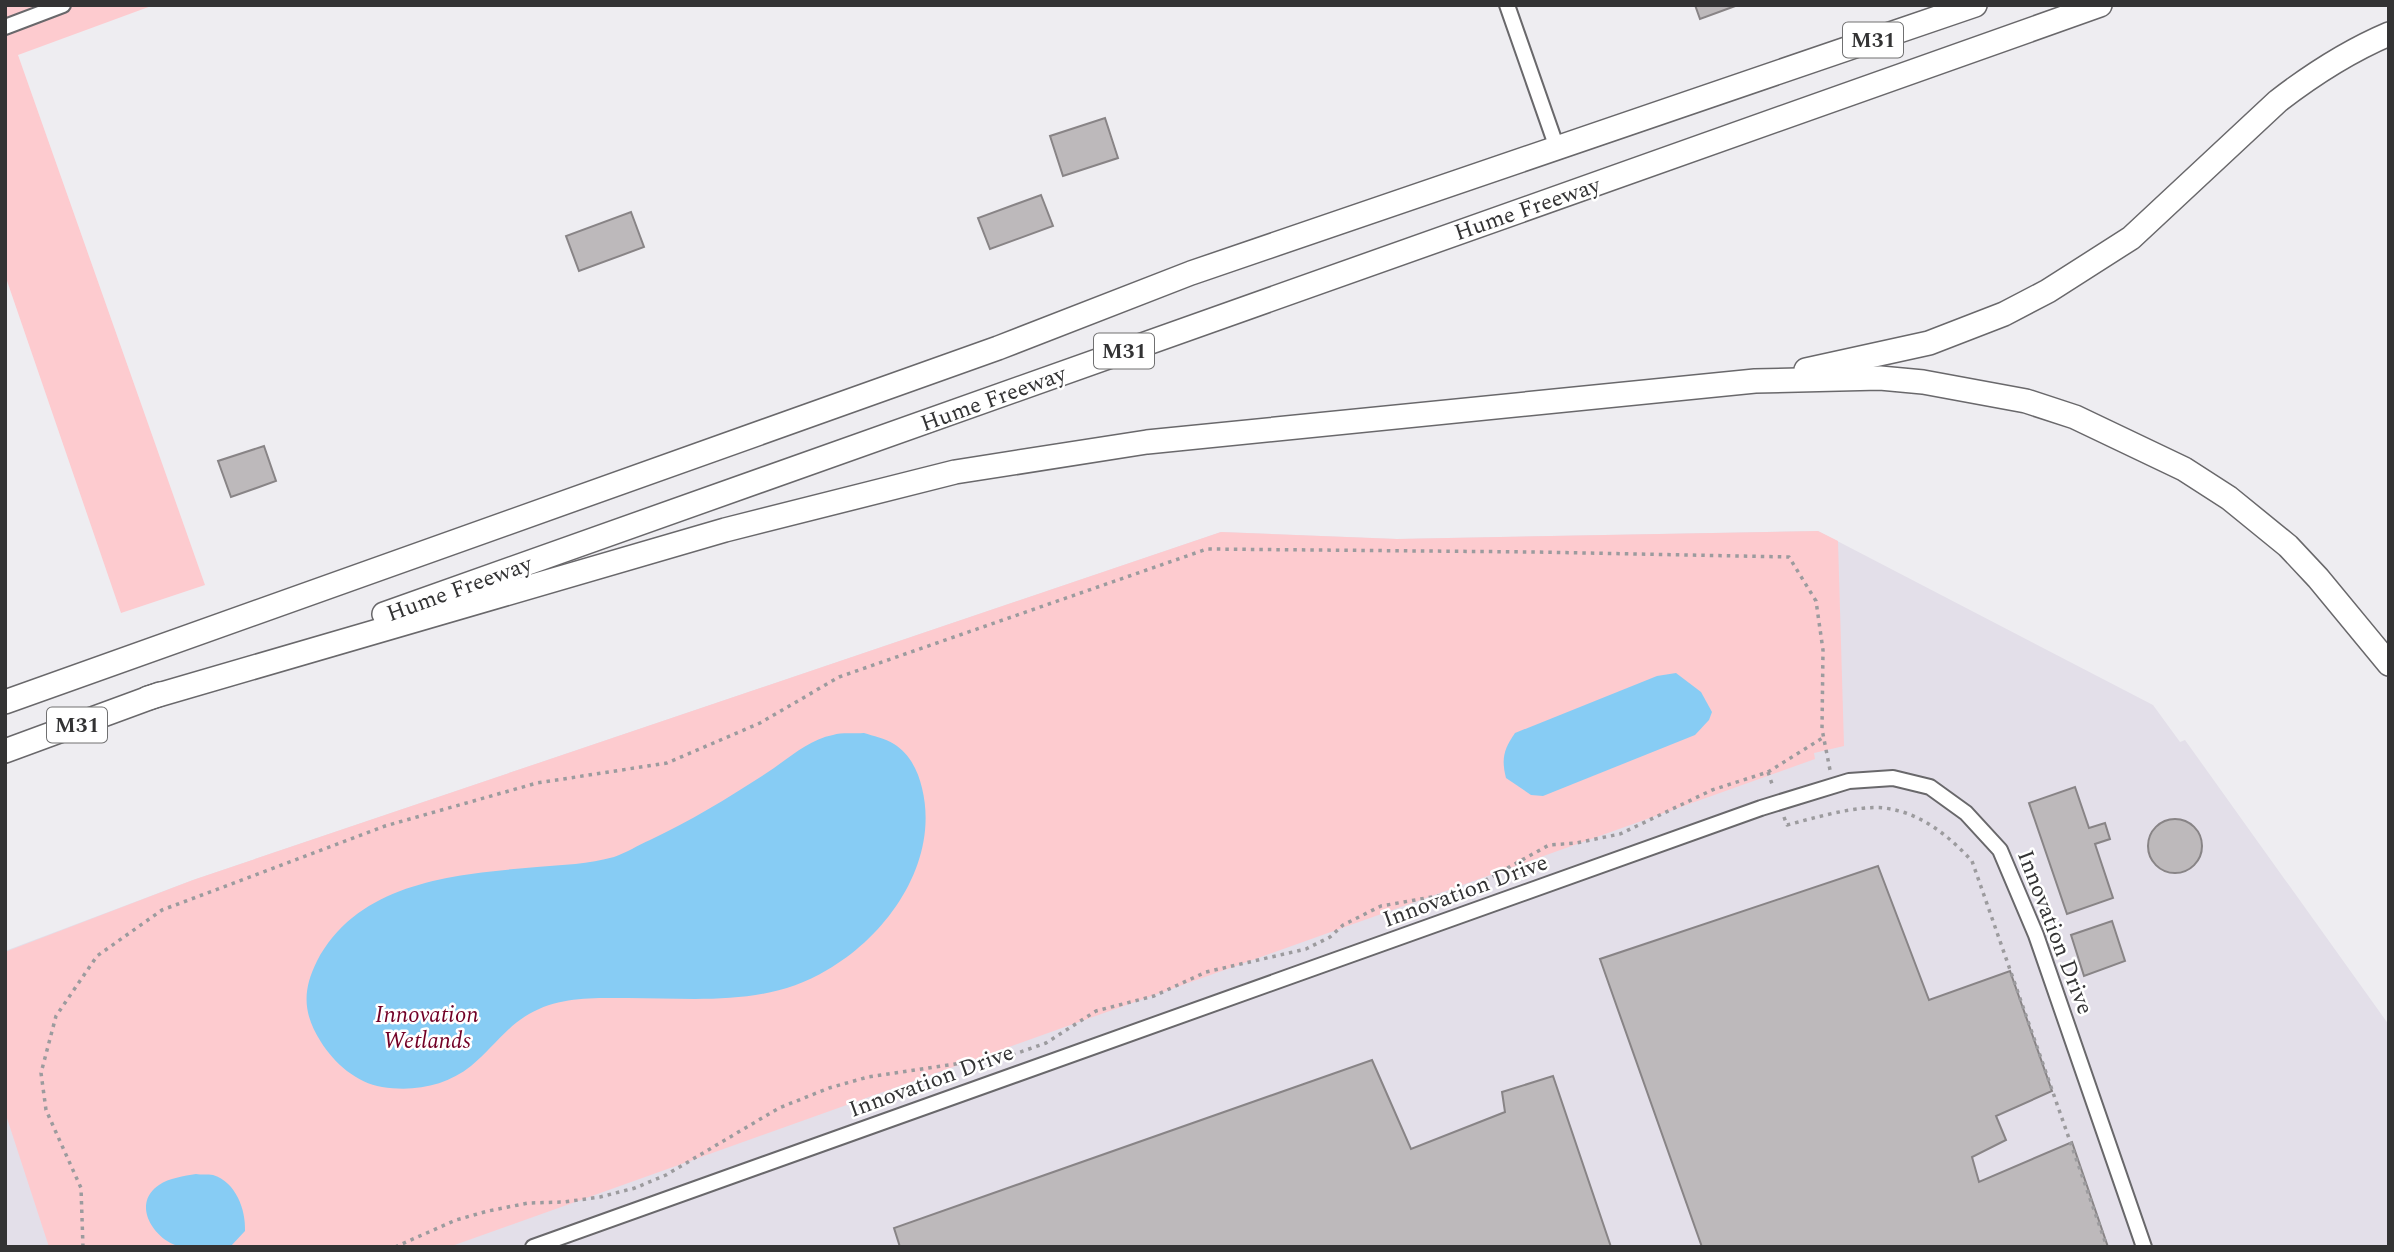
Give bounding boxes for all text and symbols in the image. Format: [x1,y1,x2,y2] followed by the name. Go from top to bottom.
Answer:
[1843,22,1903,58] road number: M31
[1450,168,1606,251] street label: Hume Freeway
[1094,334,1154,368] road number: M31
[916,357,1072,442] street label: Hume Freeway
[382,547,538,632] street label: Hume Freeway
[47,708,107,742] road number: M31
[1378,845,1553,938] street label: Innovation Drive
[2007,845,2102,1020] street label: Innovation Drive
[375,998,479,1059] park label: Innovation Wetlands
[844,1035,1019,1128] street label: Innovation Drive

